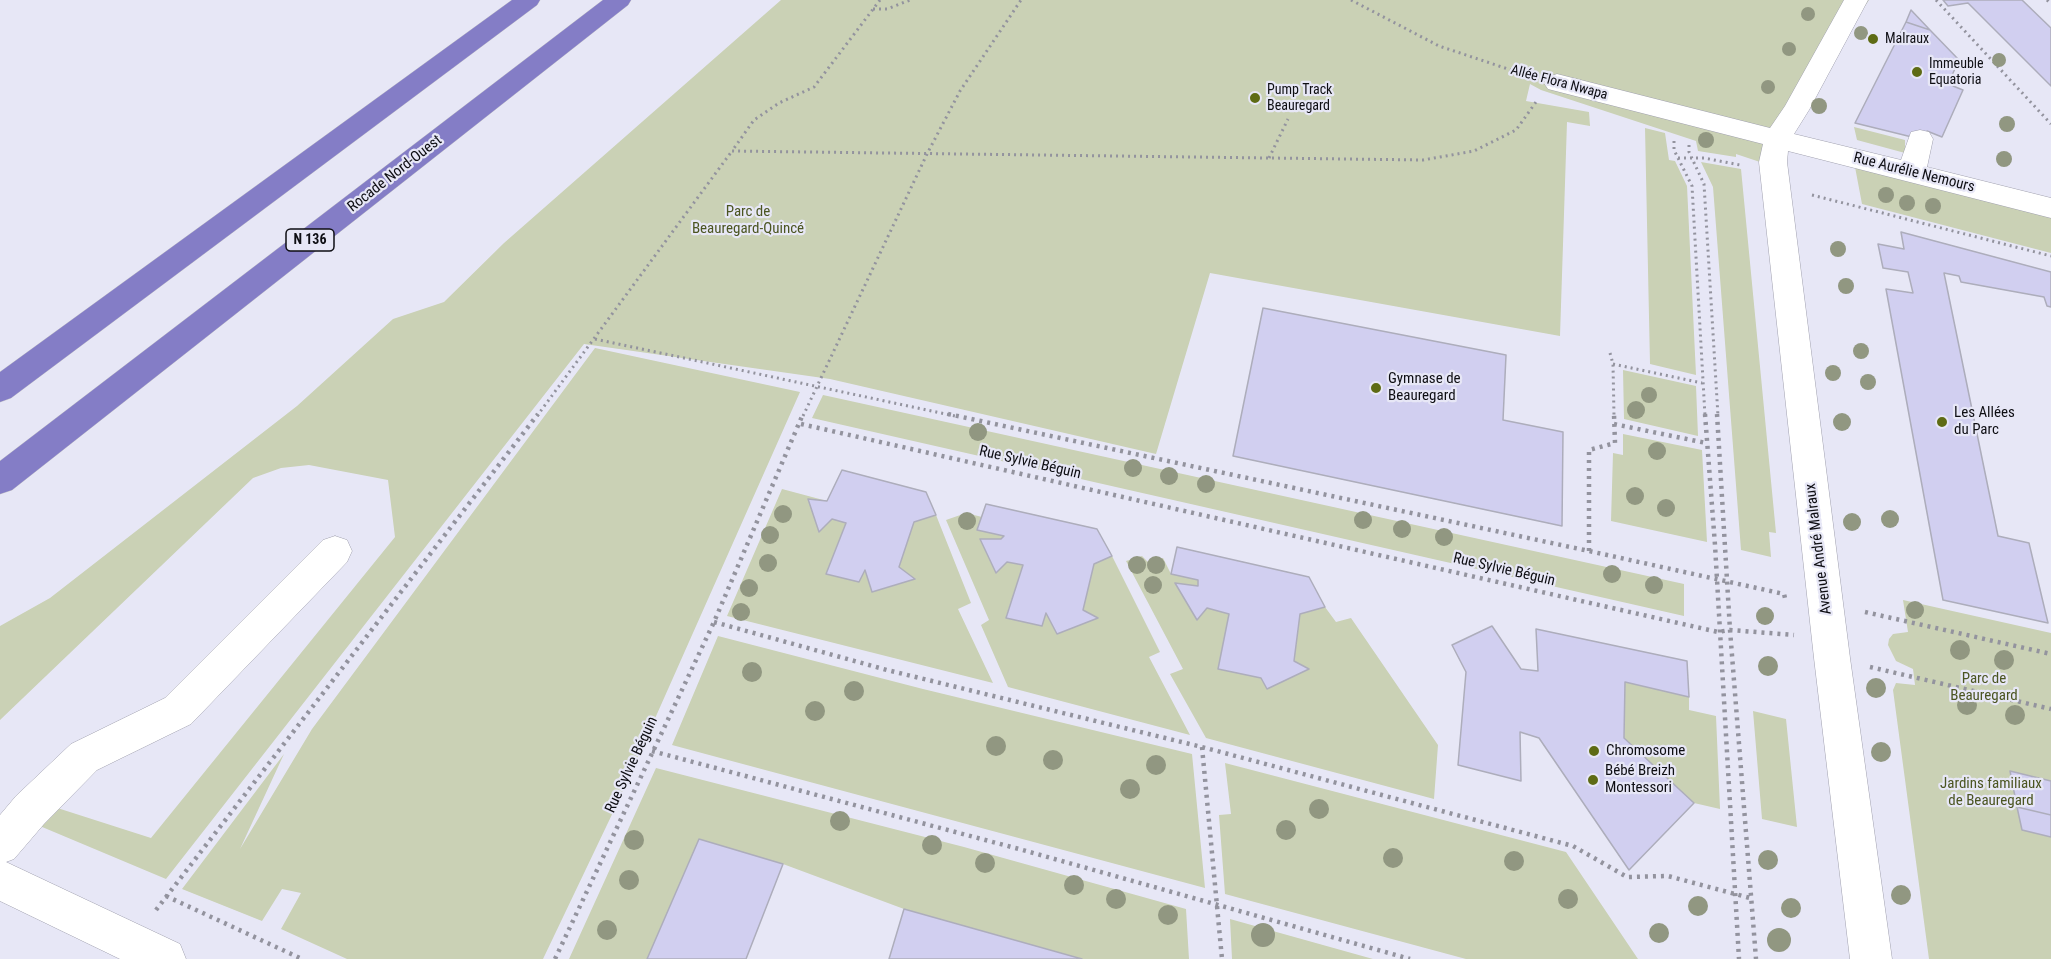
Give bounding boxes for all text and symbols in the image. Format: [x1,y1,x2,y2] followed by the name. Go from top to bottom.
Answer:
[1885,31,1929,47] place label: Malraux
[1866,32,1880,46] marker: Malraux
[1929,56,1984,88] place label: Immeuble Equatoria
[1509,62,1609,104] street label: Allée Flora Nwapa
[1910,65,1924,79] marker: Immeuble Equatoria
[1267,82,1332,114] place label: Pump Track Beauregard
[1248,91,1262,105] marker: Pump Track Beauregard
[344,132,446,216] street label: Rocade Nord-Ouest
[1852,149,1976,197] street label: Rue Aurélie Nemours
[692,203,804,238] park label: Parc de Beauregard-Quincé
[286,229,334,251] road number: N 136
[1388,370,1461,405] place label: Gymnase de Beauregard
[1369,381,1383,395] marker: Gymnase de Beauregard
[1954,404,2015,439] place label: Les Allées du Parc
[1935,415,1949,429] marker: Les Allées du Parc
[977,443,1083,483] street label: Rue Sylvie Béguin
[1802,482,1836,616] street label: Avenue André Malraux
[1451,550,1557,590] street label: Rue Sylvie Béguin
[1950,670,2018,705] park label: Parc de Beauregard
[602,714,662,816] street label: Rue Sylvie Béguin
[1606,742,1685,760] place label: Chromosome
[1587,744,1601,758] marker: Chromosome
[1605,762,1675,797] place label: Bébé Breizh Montessori
[1586,773,1600,787] marker: Bébé Breizh Montessori
[1940,775,2042,810] park label: Jardins familiaux de Beauregard

